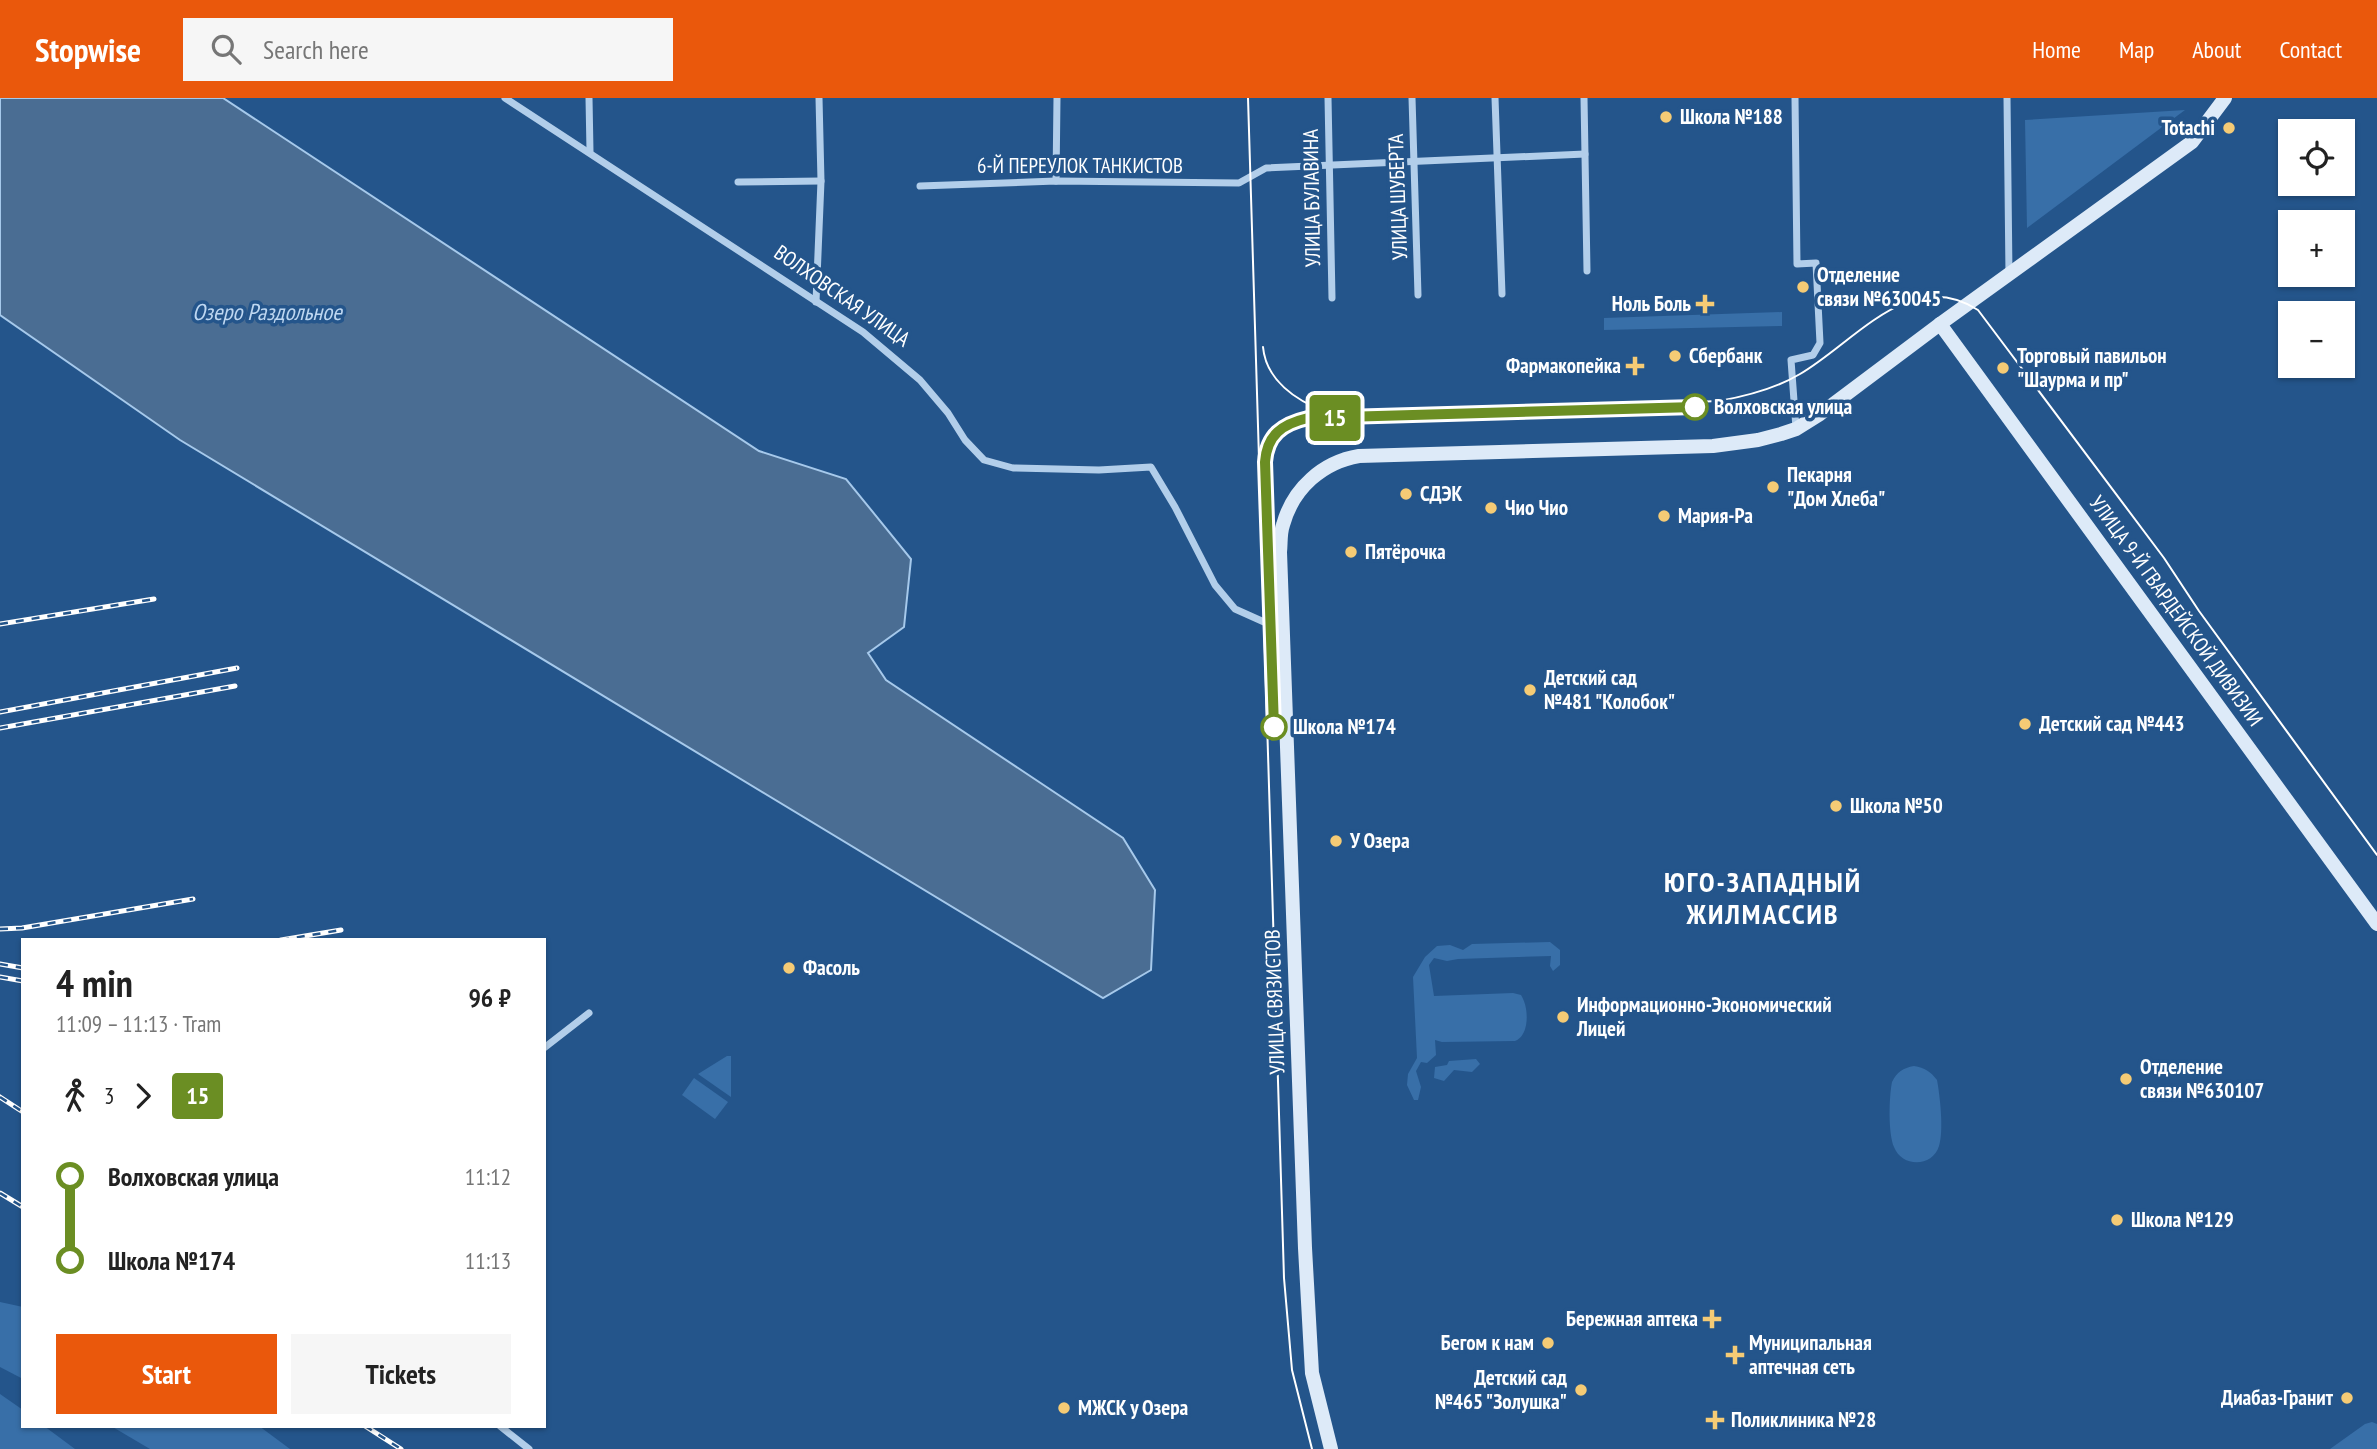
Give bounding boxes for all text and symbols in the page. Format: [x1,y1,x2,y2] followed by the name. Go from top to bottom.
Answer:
[183,18,673,81] search box
[35,28,141,71] text: Stopwise
[207,30,245,68] icon: search
[263,33,369,66] text: Search here
[2032,34,2081,65] text: Home
[2119,34,2154,65] text: Map
[2192,34,2241,65] text: About
[2279,34,2342,65] text: Contact
[1680,103,1783,130] place label: Школа №188
[1658,109,1674,125] marker: Школа №188
[2162,114,2215,141] place label: Totachi
[2278,119,2355,378] map controls
[2278,119,2355,196] button: locate
[2221,120,2237,136] marker: Totachi
[1297,129,1326,267] street label: УЛИЦА БУЛАВИНА
[1382,133,1413,261] street label: УЛИЦА ШУБЕРТА
[977,152,1183,179] street label: 6-Й ПЕРЕУЛОК ТАНКИСТОВ
[2278,210,2355,287] button: +
[769,239,916,352] street label: ВОЛХОВСКАЯ УЛИЦА
[1817,261,1941,312] place label: Отделение связи №630045
[1795,279,1811,295] marker: Отделение связи №630045
[1612,290,1691,317] place label: Ноль Боль
[1697,296,1713,312] marker: Ноль Боль
[192,297,343,326] water label: Озеро Раздольное
[2278,301,2355,378] button: −
[1689,342,1763,369] place label: Сбербанк
[2017,342,2167,393] place label: Торговый павильон "Шаурма и пр"
[1667,348,1683,364] marker: Сбербанк
[1506,352,1621,379] place label: Фармакопейка
[1627,358,1643,374] marker: Фармакопейка
[1995,360,2011,376] marker: Торговый павильон "Шаурма и пр"
[1714,393,1853,420] place label: Волховская улица
[1682,394,1708,420] marker: Волховская улица
[1304,395,1366,441] line badge: 15
[1324,402,1346,433] text: 15
[1787,461,1885,512] place label: Пекарня "Дом Хлеба"
[1765,479,1781,495] marker: Пекарня "Дом Хлеба"
[1420,480,1463,507] place label: СДЭК
[1398,486,1414,502] marker: СДЭК
[2084,490,2269,731] street label: УЛИЦА 9-Й ГВАРДЕЙСКОЙ ДИВИЗИИ
[1505,494,1568,521] place label: Чио Чио
[1483,500,1499,516] marker: Чио Чио
[1678,502,1753,529] place label: Мария-Ра
[1656,508,1672,524] marker: Мария-Ра
[1365,538,1446,565] place label: Пятёрочка
[1343,544,1359,560] marker: Пятёрочка
[1544,664,1675,715] place label: Детский сад №481 "Колобок"
[1522,682,1538,698] marker: Детский сад №481 "Колобок"
[2039,710,2185,737] place label: Детский сад №443
[1293,713,1396,740] place label: Школа №174
[1261,714,1287,740] marker: Школа №174
[2017,716,2033,732] marker: Детский сад №443
[1850,792,1943,819] place label: Школа №50
[1828,798,1844,814] marker: Школа №50
[1349,827,1410,854] place label: У Озера
[1328,833,1344,849] marker: У Озера
[1664,863,1862,932] district label: ЮГО-ЗАПАДНЫЙ ЖИЛМАССИВ
[1258,929,1291,1075] street label: УЛИЦА СВЯЗИСТОВ
[803,954,860,981] place label: Фасоль
[56,958,133,1007] text: 4 min
[781,960,797,976] marker: Фасоль
[468,981,511,1014] text: 96 ₽
[1576,991,1832,1042] place label: Информационно-Экономический Лицей
[56,1009,221,1038] text: 11:09 – 11:13 · Tram
[1555,1009,1571,1025] marker: Информационно-Экономический Лицей
[2140,1053,2264,1104] place label: Отделение связи №630107
[2118,1071,2134,1087] marker: Отделение связи №630107
[56,1077,94,1115] icon: walk
[124,1077,162,1115] icon: forward
[186,1080,209,1111] text: 15
[104,1081,114,1110] text: 3
[108,1160,279,1193] text: Волховская улица
[465,1162,511,1191] text: 11:12
[2131,1206,2234,1233] place label: Школа №129
[2109,1212,2125,1228] marker: Школа №129
[108,1244,235,1277] text: Школа №174
[465,1246,511,1275] text: 11:13
[1566,1305,1698,1332] place label: Бережная аптека
[1704,1311,1720,1327] marker: Бережная аптека
[1441,1329,1534,1356] place label: Бегом к нам
[1749,1329,1872,1380] place label: Муниципальная аптечная сеть
[56,1334,277,1414] button: Start
[291,1334,511,1414] button: Tickets
[1540,1335,1556,1351] marker: Бегом к нам
[1727,1347,1743,1363] marker: Муниципальная аптечная сеть
[1435,1364,1567,1415] place label: Детский сад №465 "Золушка"
[1573,1382,1589,1398] marker: Детский сад №465 "Золушка"
[2221,1384,2334,1411] place label: Диабаз-Гранит
[2339,1390,2355,1406] marker: Диабаз-Гранит
[1078,1394,1189,1421] place label: МЖСК у Озера
[1056,1400,1072,1416] marker: МЖСК у Озера
[1731,1406,1876,1433] place label: Поликлиника №28
[1705,1410,1725,1430] marker: Поликлиника №28

